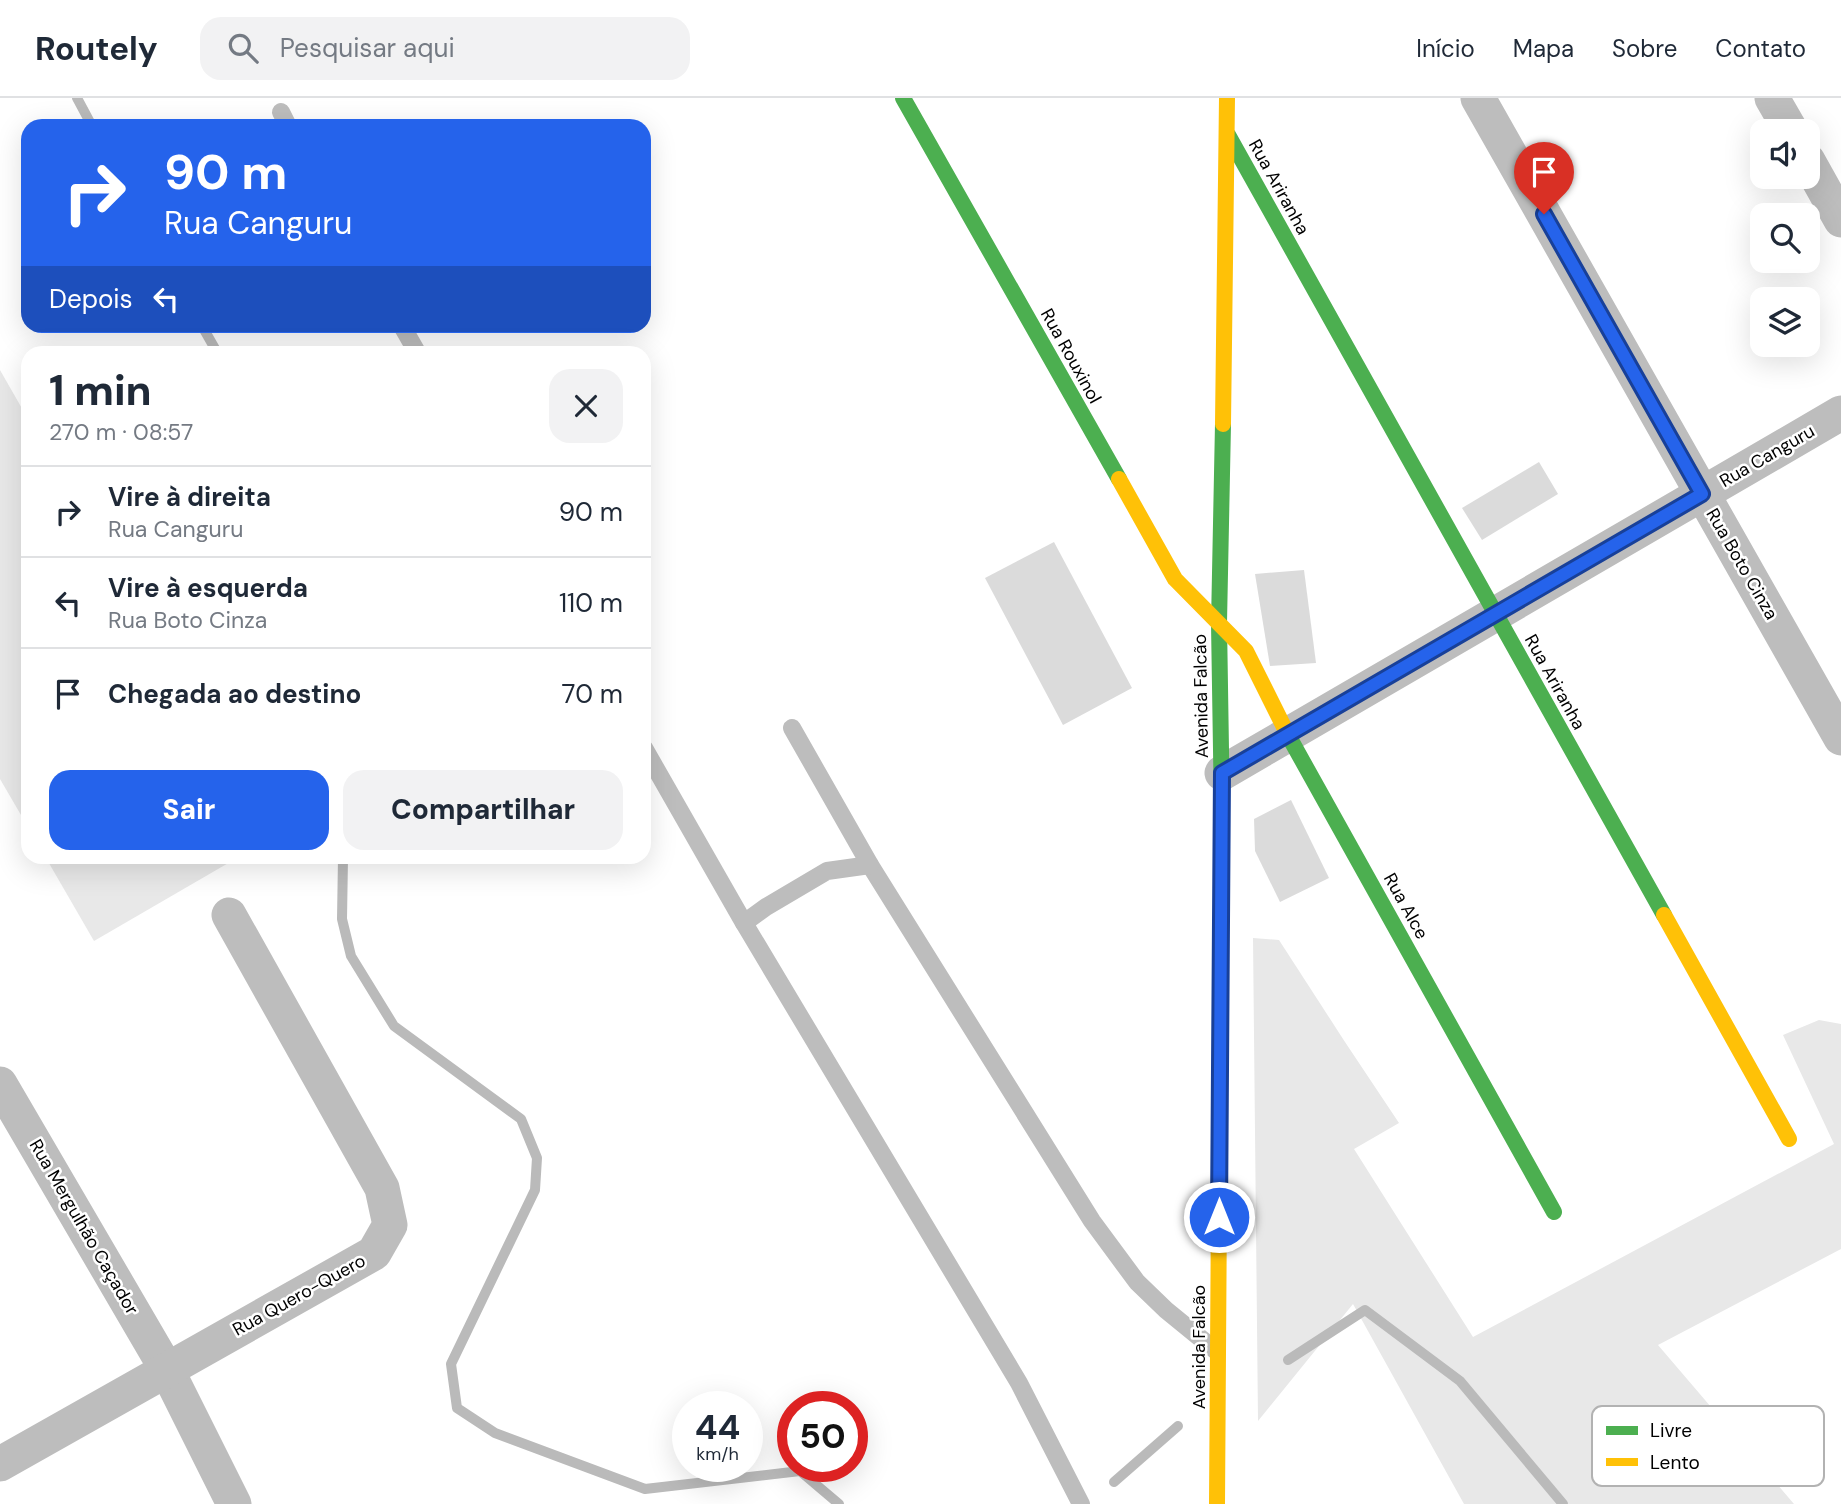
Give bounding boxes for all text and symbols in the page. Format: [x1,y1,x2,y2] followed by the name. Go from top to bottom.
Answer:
[200,17,690,80] search box
[35,27,158,70] text: Routely
[224,29,262,67] icon: search
[280,31,455,65] text: Pesquisar aqui
[1416,33,1475,64] text: Início
[1513,33,1574,64] text: Mapa
[1612,33,1677,64] text: Sobre
[1715,33,1806,64] text: Contato
[1750,119,1820,357] map controls
[1750,119,1820,189] button: sound
[1243,135,1315,239] street label: Rua Ariranha
[164,140,287,204] text: 90 m
[1514,142,1574,214] pin
[49,147,140,238] icon: right
[1525,153,1563,191] icon: arrive
[164,202,352,244] text: Rua Canguru
[1750,203,1820,273] button: search
[147,280,185,318] icon: left
[49,282,133,316] text: Depois
[1750,287,1820,357] button: layers
[1035,304,1107,408] street label: Rua Rouxinol
[49,363,152,418] text: 1 min
[549,369,623,443] button: close
[49,417,193,447] text: 270 m · 08:57
[1715,419,1819,493] street label: Rua Canguru
[108,480,271,514] text: Vire à direita
[49,493,87,531] icon: right
[559,495,623,529] text: 90 m
[1700,504,1784,624] street label: Rua Boto Cinza
[108,514,243,544] text: Rua Canguru
[108,571,308,605] text: Vire à esquerda
[49,584,87,622] icon: left
[559,586,623,620] text: 110 m
[108,605,267,635] text: Rua Boto Cinza
[1519,630,1591,734] street label: Rua Ariranha
[1188,634,1214,758] street label: Avenida Falcão
[49,675,87,713] icon: arrive
[108,677,361,711] text: Chegada ao destino
[562,677,623,711] text: 70 m
[49,770,329,850] button: Sair
[343,770,623,850] button: Compartilhar
[1378,869,1434,943] street label: Rua Alce
[24,1135,144,1319] street label: Rua Mergulhão Caçador
[1182,1180,1256,1254] position arrow
[228,1249,370,1341] street label: Rua Quero-Quero
[1187,1285,1211,1409] street label: Avenida Falcão
[777,1391,868,1482] speed limit sign: 50
[695,1404,740,1450] text: 44
[1592,1406,1824,1486] legend
[1650,1418,1692,1443] text: Livre
[696,1442,739,1466] text: km/h
[1650,1450,1700,1475] text: Lento

